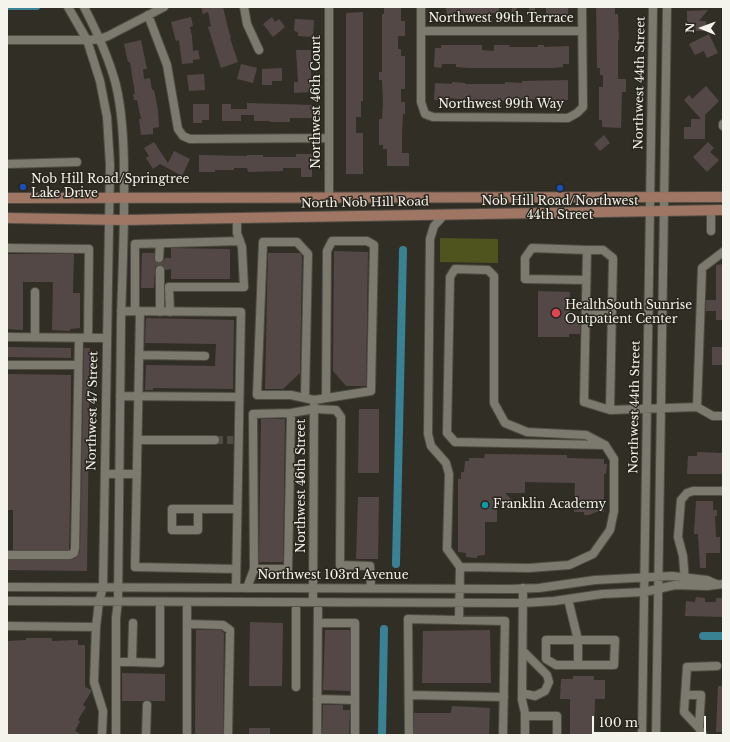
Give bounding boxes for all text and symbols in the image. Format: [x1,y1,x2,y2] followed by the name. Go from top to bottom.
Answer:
[682,8,722,48] north arrow
[428,12,574,26] street label: Northwest 99th Terrace
[632,16,648,150] street label: Northwest 44th Street
[683,22,697,33] text: N
[310,35,324,169] street label: Northwest 46th Court
[438,98,564,112] street label: Northwest 99th Way
[31,173,189,201] place label: Nob Hill Road/Springtree Lake Drive
[18,182,28,192] marker: Nob Hill Road/Springtree Lake Drive
[555,183,565,193] marker: Nob Hill Road/Northwest 44th Street
[301,195,429,211] street label: North Nob Hill Road
[482,195,638,223] place label: Nob Hill Road/Northwest 44th Street
[565,299,692,327] place label: HealthSouth Sunrise Outpatient Center
[550,307,562,319] marker: HealthSouth Sunrise Outpatient Center
[627,340,643,474] street label: Northwest 44th Street
[85,351,101,471] street label: Northwest 47 Street
[295,419,309,553] street label: Northwest 46th Street
[493,498,606,512] place label: Franklin Academy
[480,500,490,510] marker: Franklin Academy
[257,569,409,583] street label: Northwest 103rd Avenue
[594,708,708,734] scale bar
[599,715,638,730] text: 100 m

